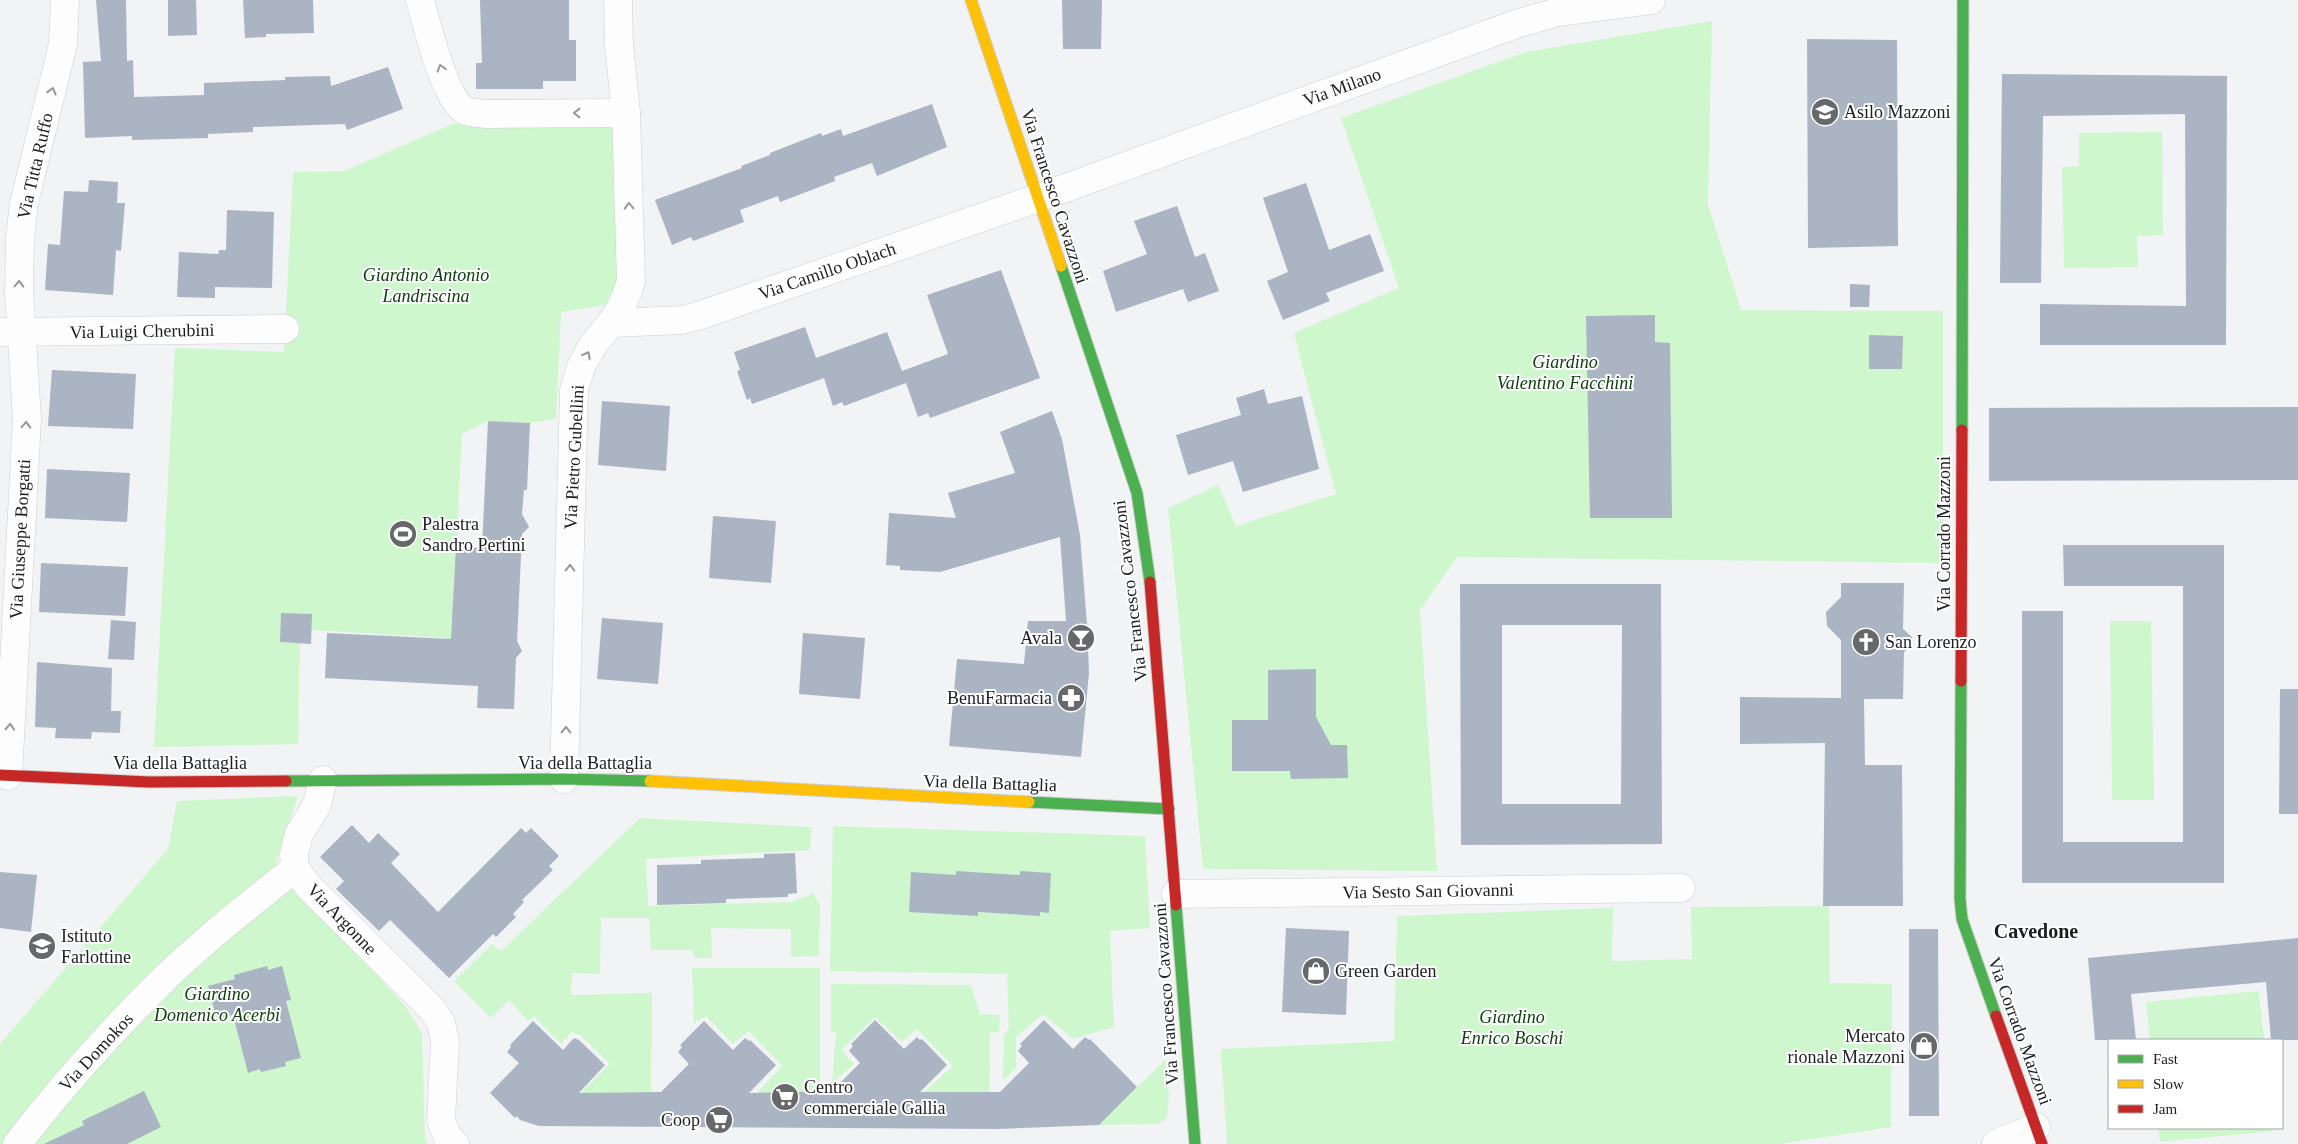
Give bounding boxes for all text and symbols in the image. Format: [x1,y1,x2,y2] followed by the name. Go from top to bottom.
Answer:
[436,64,446,72] one-way arrow
[1300,64,1384,110] street label: Via Milano
[46,86,57,95] one-way arrow
[1810,97,1840,127] school or university icon: Asilo Mazzoni
[1844,102,1950,122] place label: Asilo Mazzoni
[1017,106,1093,286] street label: Via Francesco Cavazzoni
[573,108,580,118] one-way arrow
[13,111,57,221] street label: Via Titta Ruffo
[623,202,634,210] one-way arrow
[756,238,898,304] street label: Via Camillo Oblach
[363,265,489,306] park label: Giardino Antonio Landriscina
[14,280,24,288] one-way arrow
[69,320,215,342] street label: Via Luigi Cherubini
[581,351,591,360] one-way arrow
[1497,352,1633,393] park label: Giardino Valentino Facchini
[560,384,588,530] street label: Via Pietro Gubellini
[21,421,31,428] one-way arrow
[1934,456,1954,612] street label: Via Corrado Mazzoni
[6,458,34,620] street label: Via Giuseppe Borgatti
[1109,499,1151,683] street label: Via Francesco Cavazzoni
[422,514,526,555] place label: Palestra Sandro Pertini
[388,519,418,549] sports icon: Palestra Sandro Pertini
[565,564,575,572] one-way arrow
[1066,623,1096,653] bar icon: Avala
[1851,627,1881,657] church icon: San Lorenzo
[1020,628,1062,648] place label: Avala
[1885,632,1976,652] place label: San Lorenzo
[1056,683,1086,713] pharmacy icon: BenuFarmacia
[947,688,1052,708] place label: BenuFarmacia
[5,723,16,731] one-way arrow
[560,726,571,734] one-way arrow
[113,753,247,773] street label: Via della Battaglia
[518,753,652,773] street label: Via della Battaglia
[923,771,1057,795] street label: Via della Battaglia
[303,879,381,959] street label: Via Argonne
[1342,880,1514,902] street label: Via Sesto San Giovanni
[1150,902,1182,1086] street label: Via Francesco Cavazzoni
[1994,920,2078,942] district label: Cavedone
[61,926,131,967] place label: Istituto Farlottine
[27,931,57,961] school or university icon: Istituto Farlottine
[1984,954,2056,1108] street label: Via Corrado Mazzoni
[1301,956,1331,986] shop icon: Green Garden
[1335,961,1436,981] place label: Green Garden
[153,984,280,1025] park label: Giardino Domenico Acerbi
[1460,1007,1563,1048] park label: Giardino Enrico Boschi
[55,1009,137,1095] street label: Via Domokos
[1788,1026,1905,1067] place label: Mercato rionale Mazzoni
[1909,1031,1939,1061] shop icon: Mercato rionale Mazzoni
[2108,1039,2283,1129] legend
[2153,1051,2179,1067] text: Fast
[2153,1076,2184,1092] text: Slow
[804,1077,945,1118] place label: Centro commerciale Gallia
[770,1082,800,1112] supermarket icon: Centro commerciale Gallia
[2153,1101,2177,1117] text: Jam
[704,1105,734,1135] supermarket icon: Coop
[661,1110,700,1130] place label: Coop

